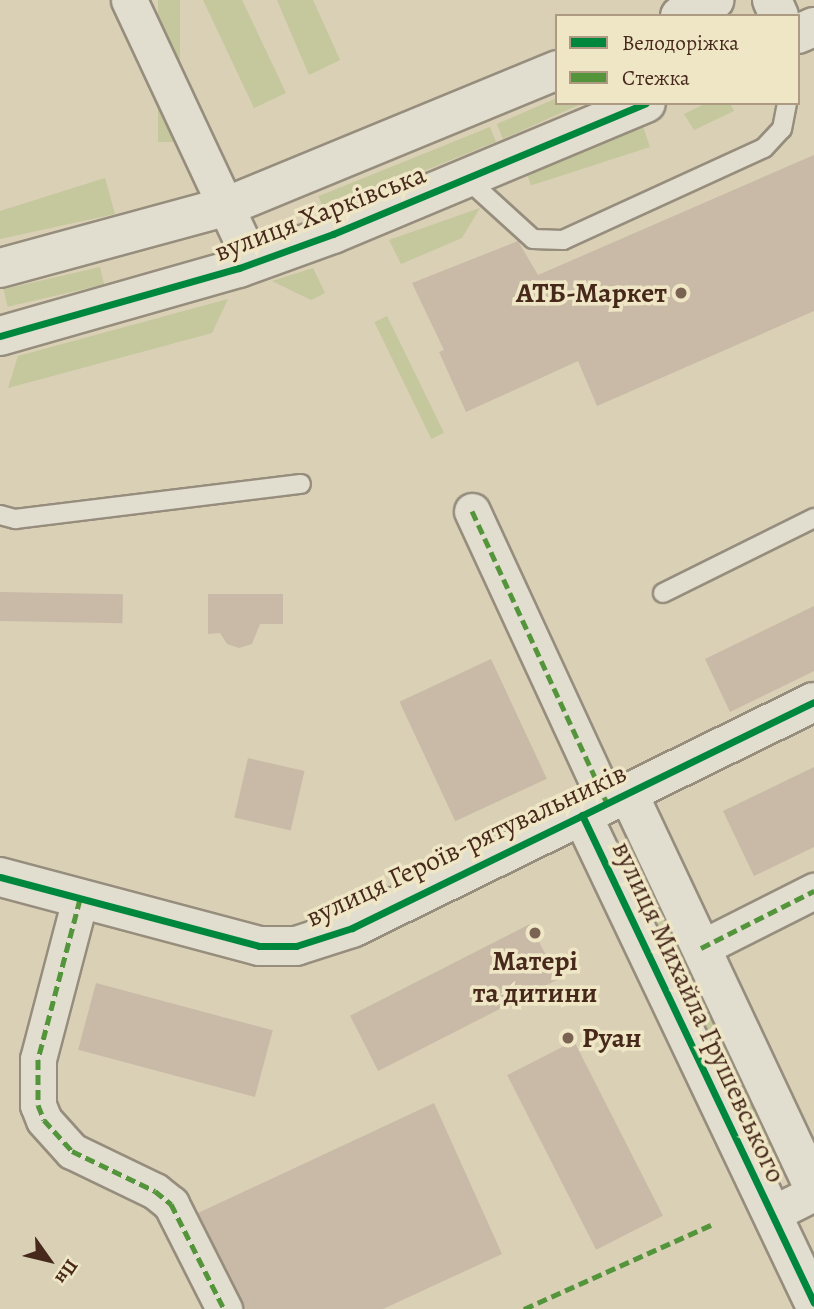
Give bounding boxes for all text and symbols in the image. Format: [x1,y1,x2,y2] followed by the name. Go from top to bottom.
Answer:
[555,14,800,105] legend
[622,29,739,57] text: Велодоріжка
[622,64,690,92] text: Стежка
[210,157,430,269] street label: вулиця Харківська
[516,276,667,310] place label: АТБ-Маркет
[673,285,689,301] marker: АТБ-Маркет
[300,756,632,934] street label: вулиця Героїв-рятувальників
[605,836,793,1188] street label: вулиця Михайла Грушевського
[527,925,543,941] marker: Матері та дитини
[473,944,597,1010] place label: Матері та дитини
[582,1021,642,1055] place label: Руан
[560,1030,576,1046] marker: Руан
[14,1225,84,1295] north arrow
[49,1254,84,1289] text: Пн

